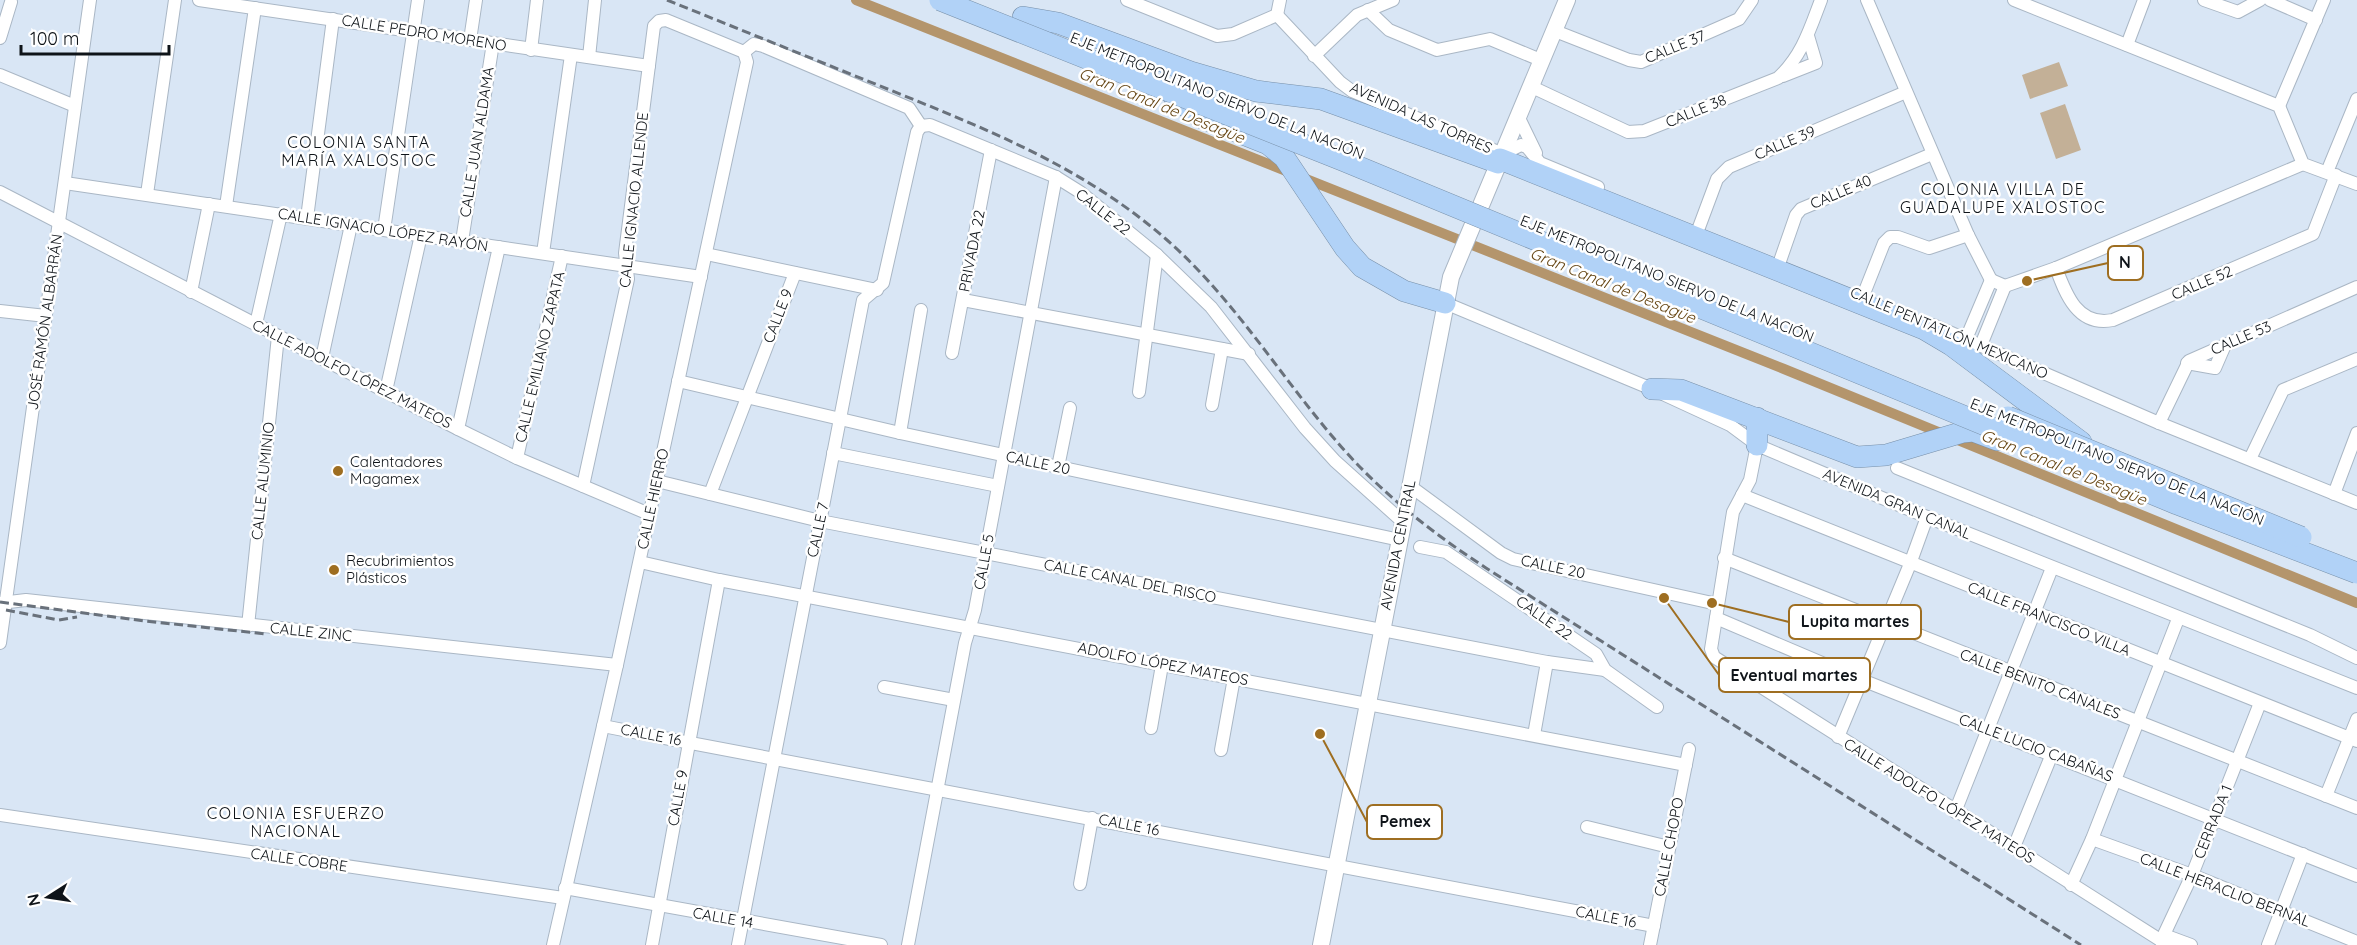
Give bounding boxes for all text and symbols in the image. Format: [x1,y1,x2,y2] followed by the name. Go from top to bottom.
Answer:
[340,10,508,55] street label: CALLE PEDRO MORENO
[21,18,170,56] scale bar
[1642,26,1708,67] street label: CALLE 37
[30,27,79,50] text: 100 m
[1067,28,1367,163] street label: EJE METROPOLITANO SIERVO DE LA NACIÓN
[1076,63,1249,148] water label: Gran Canal de Desagüe
[455,65,498,219] street label: CALLE JUAN ALDAMA
[1347,78,1495,157] street label: AVENIDA LAS TORRES
[1663,90,1729,131] street label: CALLE 38
[615,111,652,289] street label: CALLE IGNACIO ALLENDE
[1751,121,1818,164] street label: CALLE 39
[281,132,437,170] district label: COLONIA SANTA MARÍA XALOSTOC
[1807,170,1874,213] street label: CALLE 40
[1900,179,2106,217] district label: COLONIA VILLA DE GUADALUPE XALOSTOC
[1072,184,1135,239] street label: CALLE 22
[277,203,490,256] street label: CALLE IGNACIO LÓPEZ RAYÓN
[954,208,989,293] street label: PRIVADA 22
[1517,211,1817,346] street label: EJE METROPOLITANO SIERVO DE LA NACIÓN
[23,233,66,411] street label: JOSÉ RAMÓN ALBARRÁN
[1527,243,1700,328] water label: Gran Canal de Desagüe
[2108,246,2143,280] callout: N
[2119,252,2131,272] text: N
[2168,261,2235,304] street label: CALLE 52
[511,269,569,444] street label: CALLE EMILIANO ZAPATA
[1847,282,2051,383] street label: CALLE PENTATLÓN MEXICANO
[759,286,797,346] street label: CALLE 9
[249,315,455,432] street label: CALLE ADOLFO LÓPEZ MATEOS
[2208,316,2274,359] street label: CALLE 53
[1967,394,2267,529] street label: EJE METROPOLITANO SIERVO DE LA NACIÓN
[247,421,278,541] street label: CALLE ALUMINIO
[1978,425,2151,510] water label: Gran Canal de Desagüe
[1004,446,1072,479] street label: CALLE 20
[633,447,672,551] street label: CALLE HIERRO
[350,452,443,488] place label: Calentadores Magamex
[331,464,345,478] marker: Calentadores Magamex
[1820,464,1974,543] street label: AVENIDA GRAN CANAL
[1376,478,1419,612] street label: AVENIDA CENTRAL
[802,500,833,559] street label: CALLE 7
[969,533,998,591] street label: CALLE 5
[1519,550,1587,583] street label: CALLE 20
[346,551,454,587] place label: Recubrimientos Plásticos
[1042,554,1218,607] street label: CALLE CANAL DEL RISCO
[327,563,341,577] marker: Recubrimientos Plásticos
[1965,577,2134,660] street label: CALLE FRANCISCO VILLA
[1512,591,1576,644] street label: CALLE 22
[1789,605,1921,639] callout: Lupita martes
[1801,611,1910,631] text: Lupita martes
[269,618,353,645] street label: CALLE ZINC
[1076,638,1250,689] street label: ADOLFO LÓPEZ MATEOS
[1957,644,2123,723] street label: CALLE BENITO CANALES
[1719,658,1870,692] callout: Eventual martes
[1731,665,1858,685] text: Eventual martes
[1956,709,2116,786] street label: CALLE LUCIO CABAÑAS
[619,719,683,750] street label: CALLE 16
[1840,734,2038,867] street label: CALLE ADOLFO LÓPEZ MATEOS
[663,768,692,827] street label: CALLE 9
[2189,782,2236,862] street label: CERRADA 1
[1650,796,1687,898] street label: CALLE CHOPO
[207,803,385,841] district label: COLONIA ESFUERZO NACIONAL
[1367,805,1442,839] callout: Pemex
[1097,809,1161,840] street label: CALLE 16
[1380,811,1431,831] text: Pemex
[249,843,349,876] street label: CALLE COBRE
[2137,848,2313,931] street label: CALLE HERACLIO BERNAL
[18,867,78,927] north arrow
[22,892,44,908] text: N
[1574,901,1638,932] street label: CALLE 16
[691,903,755,932] street label: CALLE 14

